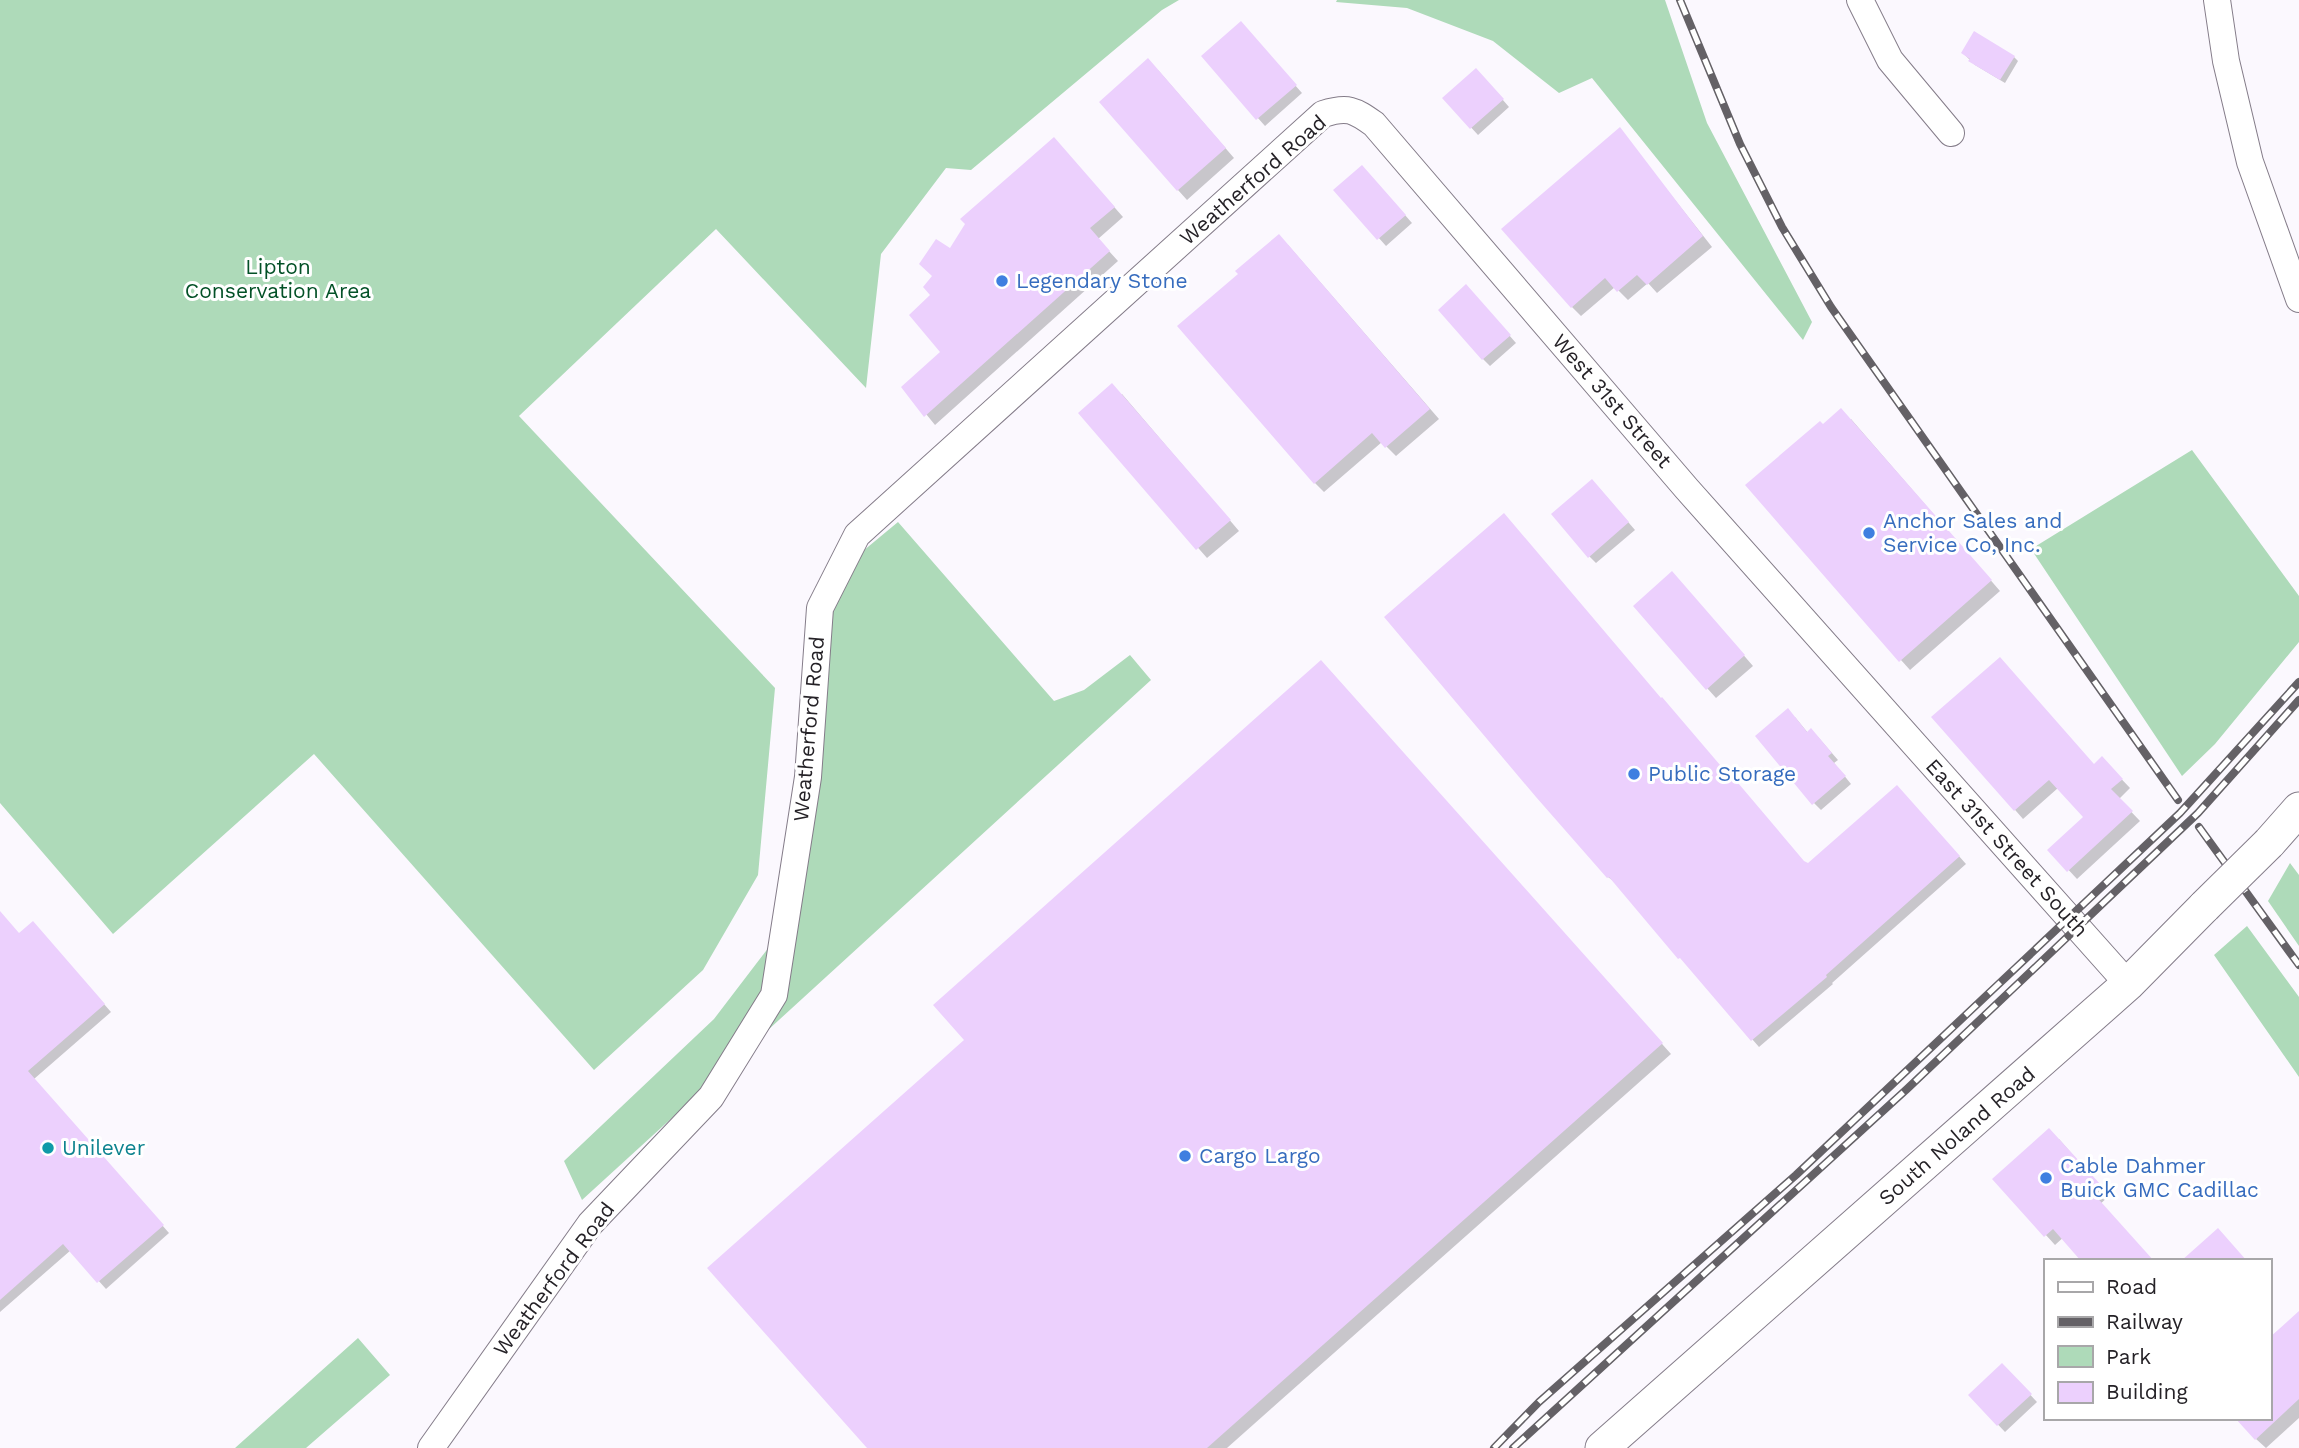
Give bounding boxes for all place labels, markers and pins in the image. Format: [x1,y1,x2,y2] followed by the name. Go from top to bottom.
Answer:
[1016,268,1188,293] place label: Legendary Stone
[994,273,1010,289] marker: Legendary Stone
[1883,508,2062,557] place label: Anchor Sales and Service Co, Inc.
[1861,525,1877,541] marker: Anchor Sales and Service Co, Inc.
[1648,761,1796,786] place label: Public Storage
[1626,766,1642,782] marker: Public Storage
[62,1135,146,1160] place label: Unilever
[40,1140,56,1156] marker: Unilever
[1199,1143,1321,1168] place label: Cargo Largo
[1177,1148,1193,1164] marker: Cargo Largo
[2060,1153,2259,1202] place label: Cable Dahmer Buick GMC Cadillac
[2038,1170,2054,1186] marker: Cable Dahmer Buick GMC Cadillac

